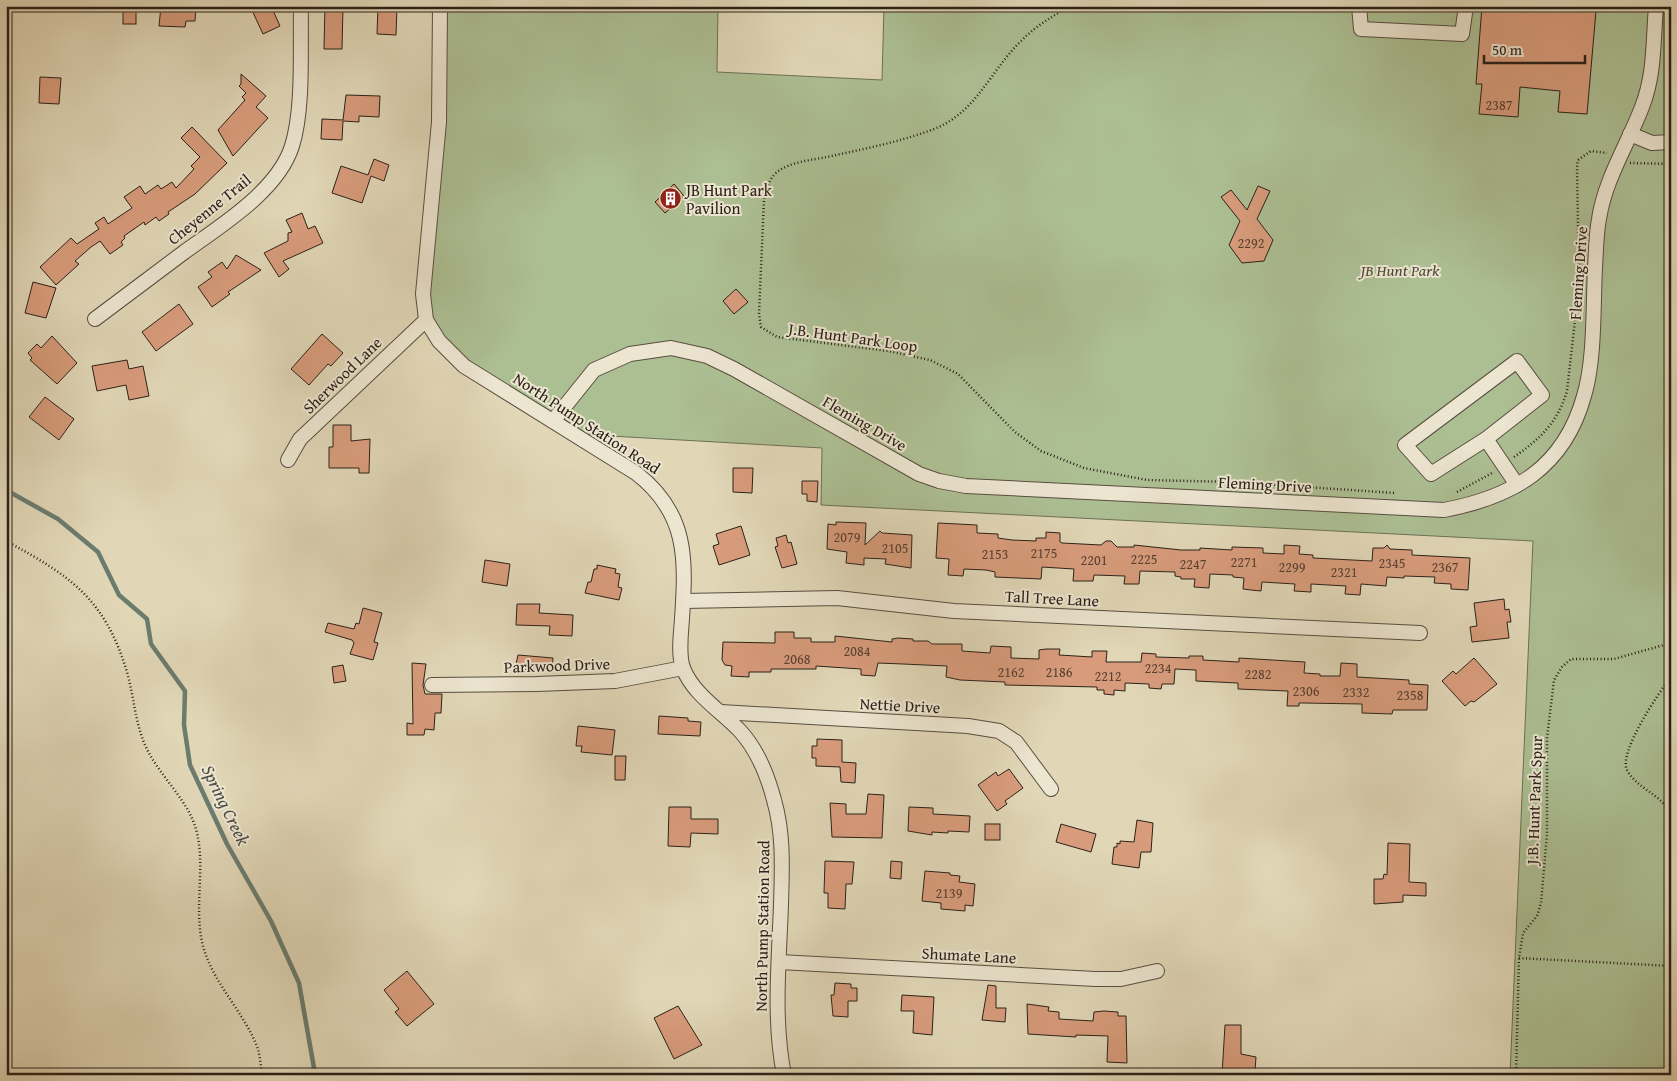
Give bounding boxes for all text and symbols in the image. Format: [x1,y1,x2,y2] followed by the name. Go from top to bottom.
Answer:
[1484,32,1586,64] scale bar
[1492,39,1523,60] text: 50 m
[1486,95,1513,115] house number: 2387
[162,167,256,250] street label: Cheyenne Trail
[684,178,773,220] place label: JB Hunt Park Pavilion
[658,187,682,211] building icon: JB Hunt Park Pavilion
[1563,225,1593,321] street label: Fleming Drive
[1238,233,1264,253] house number: 2292
[1358,258,1440,282] park label: JB Hunt Park
[785,316,919,358] street label: J.B. Hunt Park Loop
[297,331,387,419] street label: Sherwood Lane
[509,366,666,480] street label: North Pump Station Road
[818,389,912,457] street label: Fleming Drive
[1218,470,1312,498] street label: Fleming Drive
[834,527,861,547] house number: 2079
[882,538,908,558] house number: 2105
[1031,543,1057,563] house number: 2175
[982,544,1008,564] house number: 2153
[1131,549,1157,569] house number: 2225
[1081,550,1107,570] house number: 2201
[1231,552,1257,572] house number: 2271
[1379,553,1405,573] house number: 2345
[1180,554,1207,574] house number: 2247
[1279,557,1306,577] house number: 2299
[1432,557,1459,577] house number: 2367
[1331,562,1357,582] house number: 2321
[1004,584,1100,612] street label: Tall Tree Lane
[844,641,871,661] house number: 2084
[784,649,811,669] house number: 2068
[503,651,611,679] street label: Parkwood Drive
[1145,658,1172,678] house number: 2234
[998,662,1024,682] house number: 2162
[1046,662,1073,682] house number: 2186
[1245,664,1271,684] house number: 2282
[1095,666,1121,686] house number: 2212
[1293,681,1320,701] house number: 2306
[1343,682,1369,702] house number: 2332
[1397,685,1424,705] house number: 2358
[859,691,941,719] street label: Nettie Drive
[1520,735,1548,867] street label: J.B. Hunt Park Spur
[195,760,258,851] water label: Spring Creek
[749,840,775,1012] street label: North Pump Station Road
[936,883,963,903] house number: 2139
[921,941,1017,969] street label: Shumate Lane

